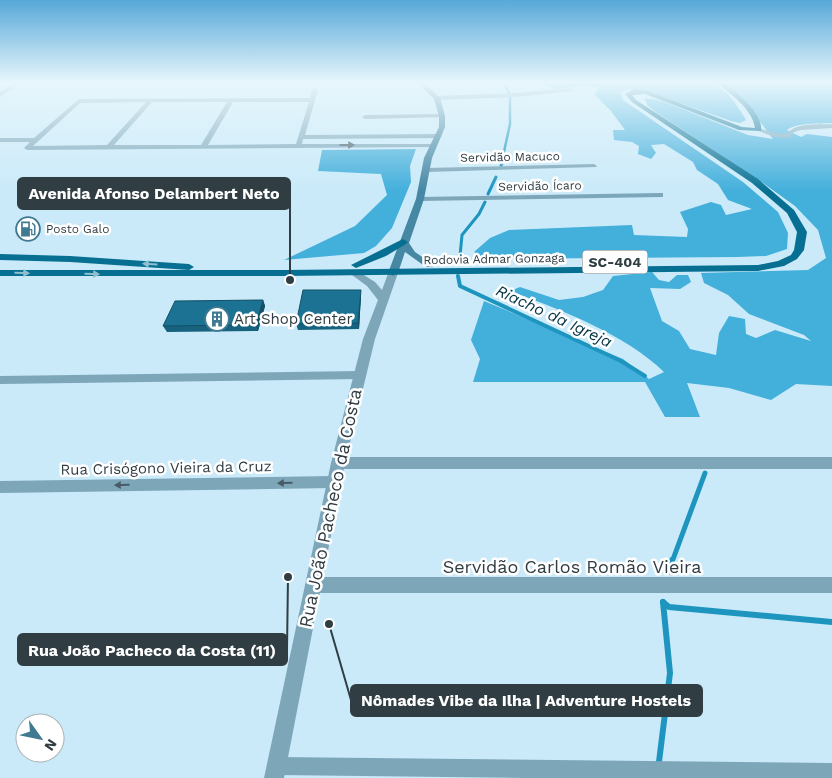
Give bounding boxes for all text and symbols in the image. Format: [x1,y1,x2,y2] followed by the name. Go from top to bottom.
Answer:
[339,141,355,149] one-way arrow
[460,149,560,165] street label: Servidão Macuco
[18,178,290,209] callout: Avenida Afonso Delambert Neto
[498,178,582,194] street label: Servidão Ícaro
[29,184,280,203] text: Avenida Afonso Delambert Neto
[15,216,41,242] fuel station icon: Posto Galo
[46,222,109,236] place label: Posto Galo
[582,250,648,274] road number: SC-404
[423,251,565,267] street label: Rodovia Admar Gonzaga
[142,260,158,268] one-way arrow
[14,269,30,277] one-way arrow
[85,271,101,279] one-way arrow
[493,281,615,351] water label: Riacho da Igreja
[204,306,230,332] building icon: Art Shop Center
[234,310,353,328] place label: Art Shop Center
[294,387,366,629] street label: Rua João Pacheco da Costa
[60,457,272,479] street label: Rua Crisógono Vieira da Cruz
[276,479,292,487] one-way arrow
[114,481,130,489] one-way arrow
[443,556,701,577] street label: Servidão Carlos Romão Vieira
[18,634,287,665] callout: Rua João Pacheco da Costa (11)
[28,641,276,660] text: Rua João Pacheco da Costa (11)
[351,685,702,716] callout: Nômades Vibe da Ilha | Adventure Hostels
[361,691,692,710] text: Nômades Vibe da Ilha | Adventure Hostels
[15,713,65,763] north arrow
[41,736,60,754] text: N

